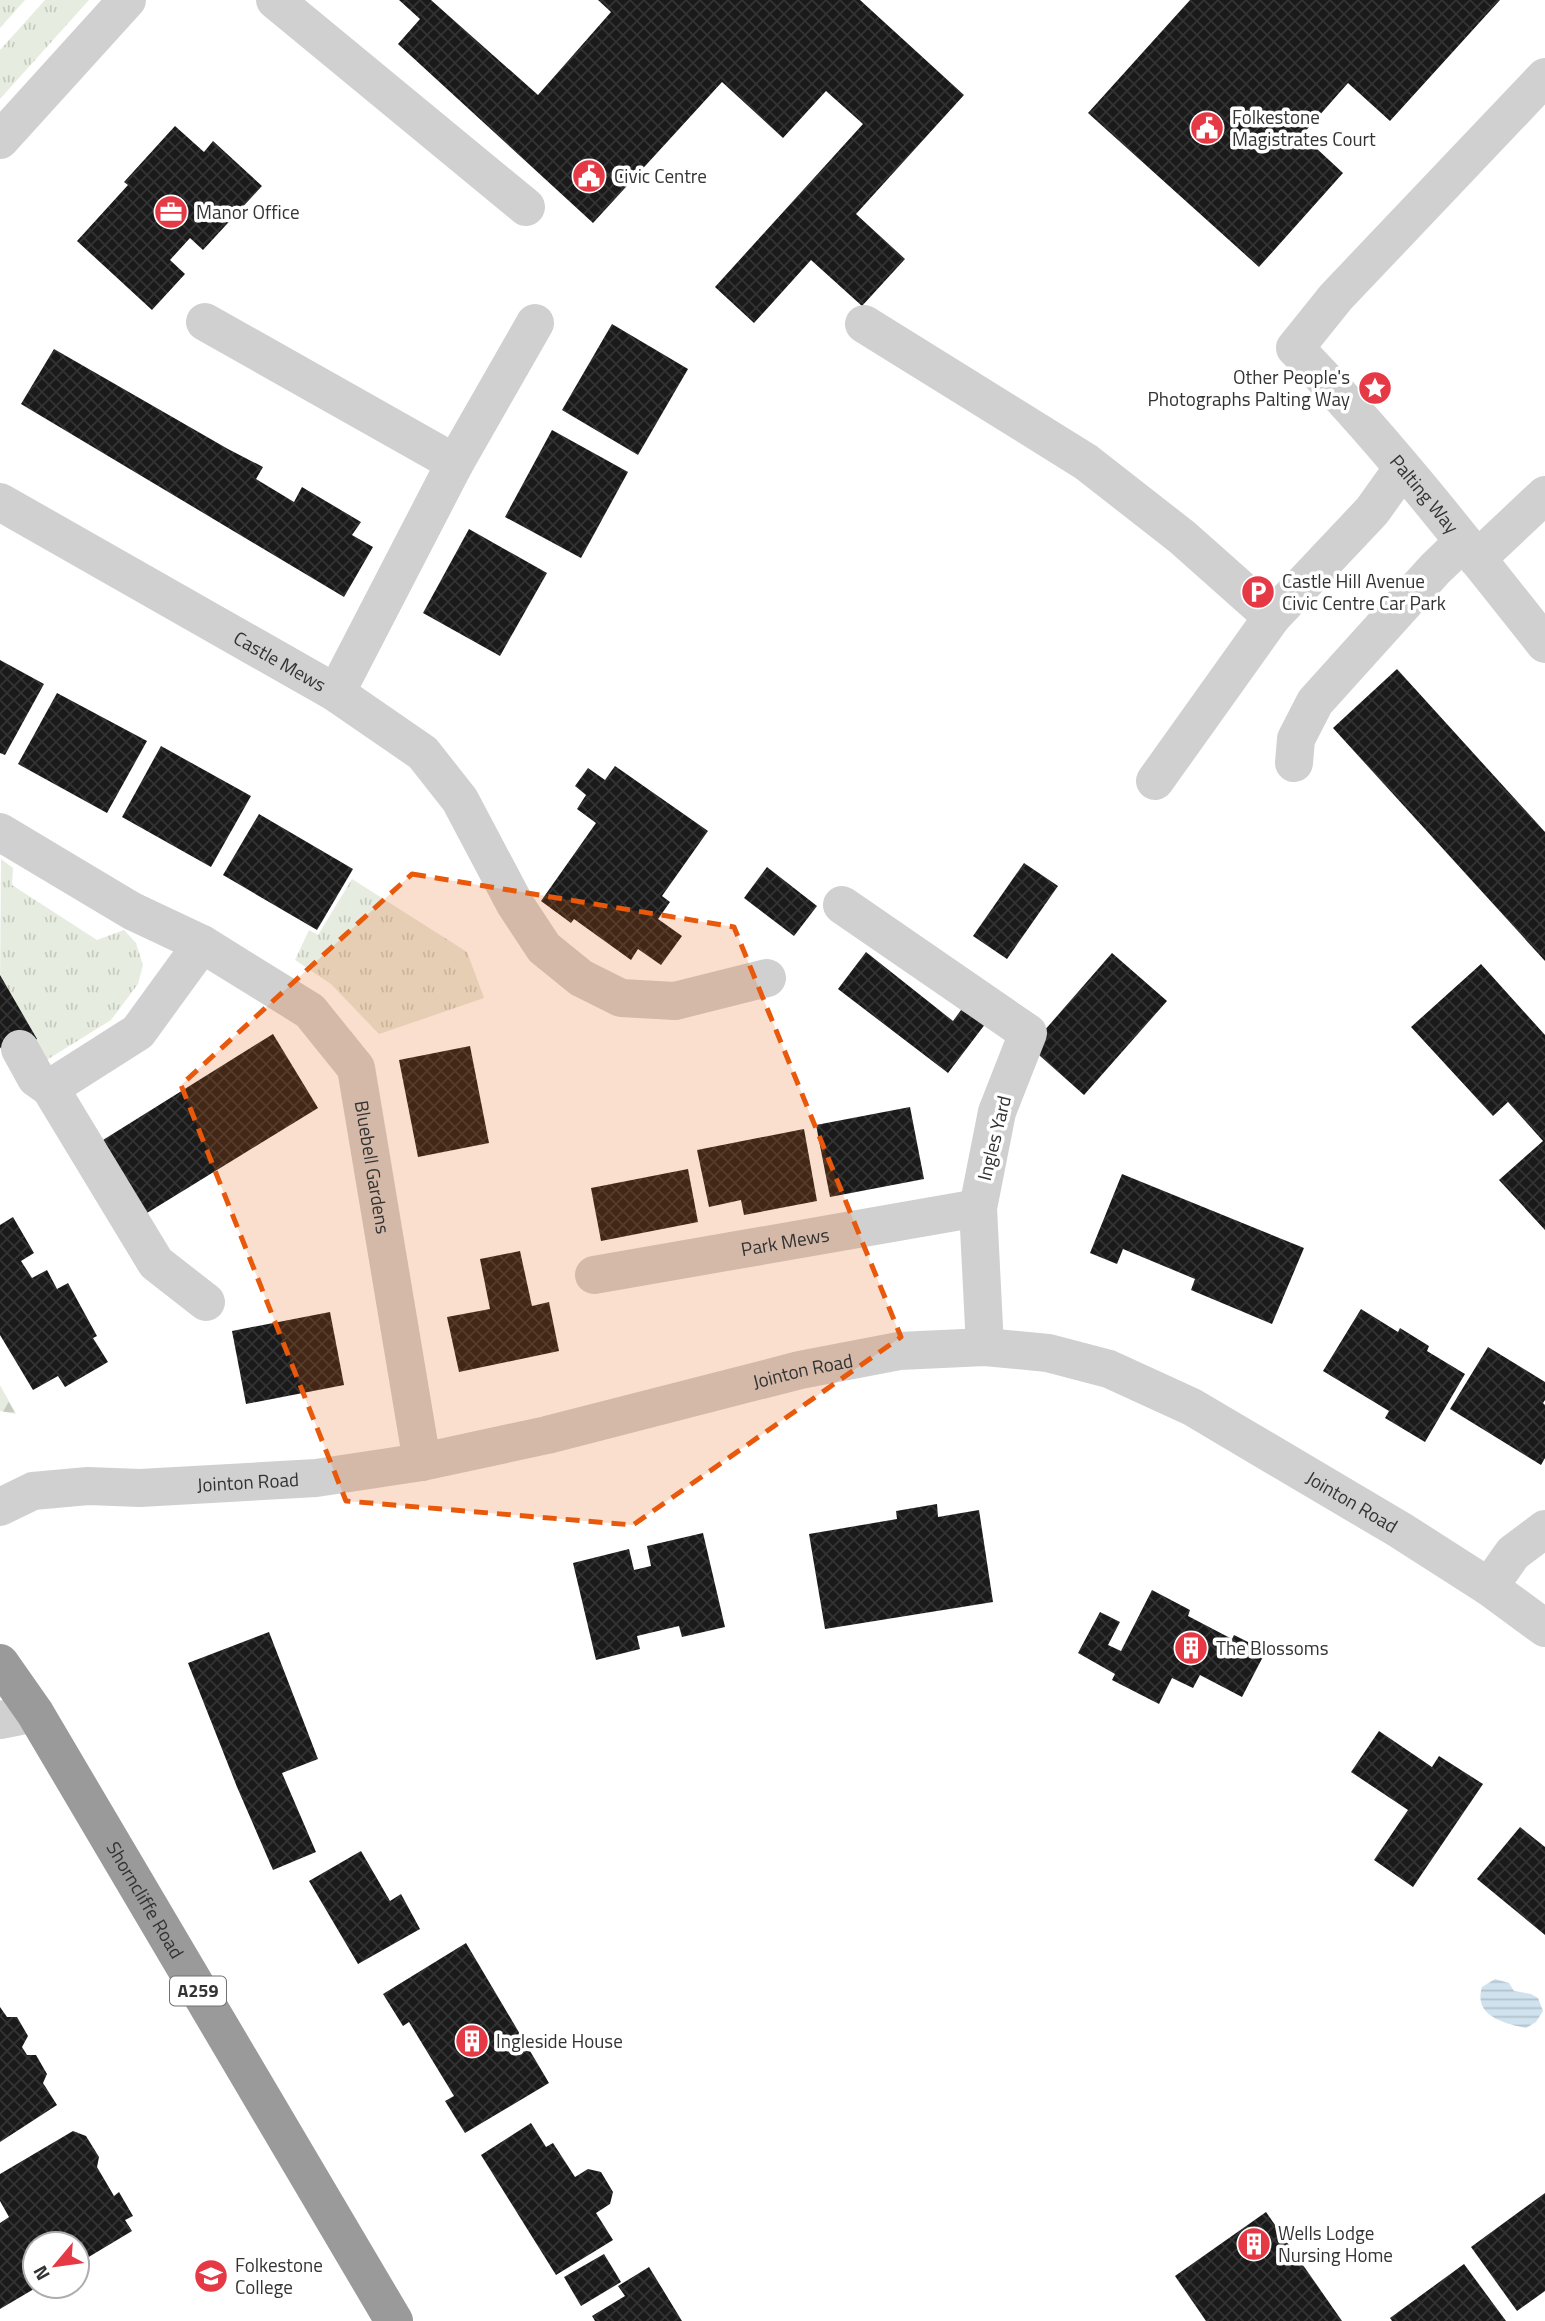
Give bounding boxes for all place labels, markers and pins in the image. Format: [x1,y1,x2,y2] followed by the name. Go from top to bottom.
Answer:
[1232,102,1376,153] place label: Folkestone Magistrates Court
[1188,109,1226,147] public building icon: Folkestone Magistrates Court
[570,157,608,195] public building icon: Civic Centre
[614,161,707,190] place label: Civic Centre
[152,193,190,231] office icon: Manor Office
[196,197,300,226] place label: Manor Office
[1148,362,1350,413] place label: Other People's Photographs Palting Way
[1356,369,1394,407] place icon: Other People's Photographs Palting Way
[1282,566,1446,617] place label: Castle Hill Avenue Civic Centre Car Park
[1239,573,1277,611] parking icon: Castle Hill Avenue Civic Centre Car Park
[1172,1629,1210,1667] building icon: The Blossoms
[1216,1633,1329,1662] place label: The Blossoms
[453,2022,491,2060] building icon: Ingleside House
[496,2026,623,2055] place label: Ingleside House
[1278,2218,1393,2269] place label: Wells Lodge Nursing Home
[1235,2225,1273,2263] building icon: Wells Lodge Nursing Home
[235,2250,323,2301] place label: Folkestone College
[192,2257,230,2295] school or university icon: Folkestone College

